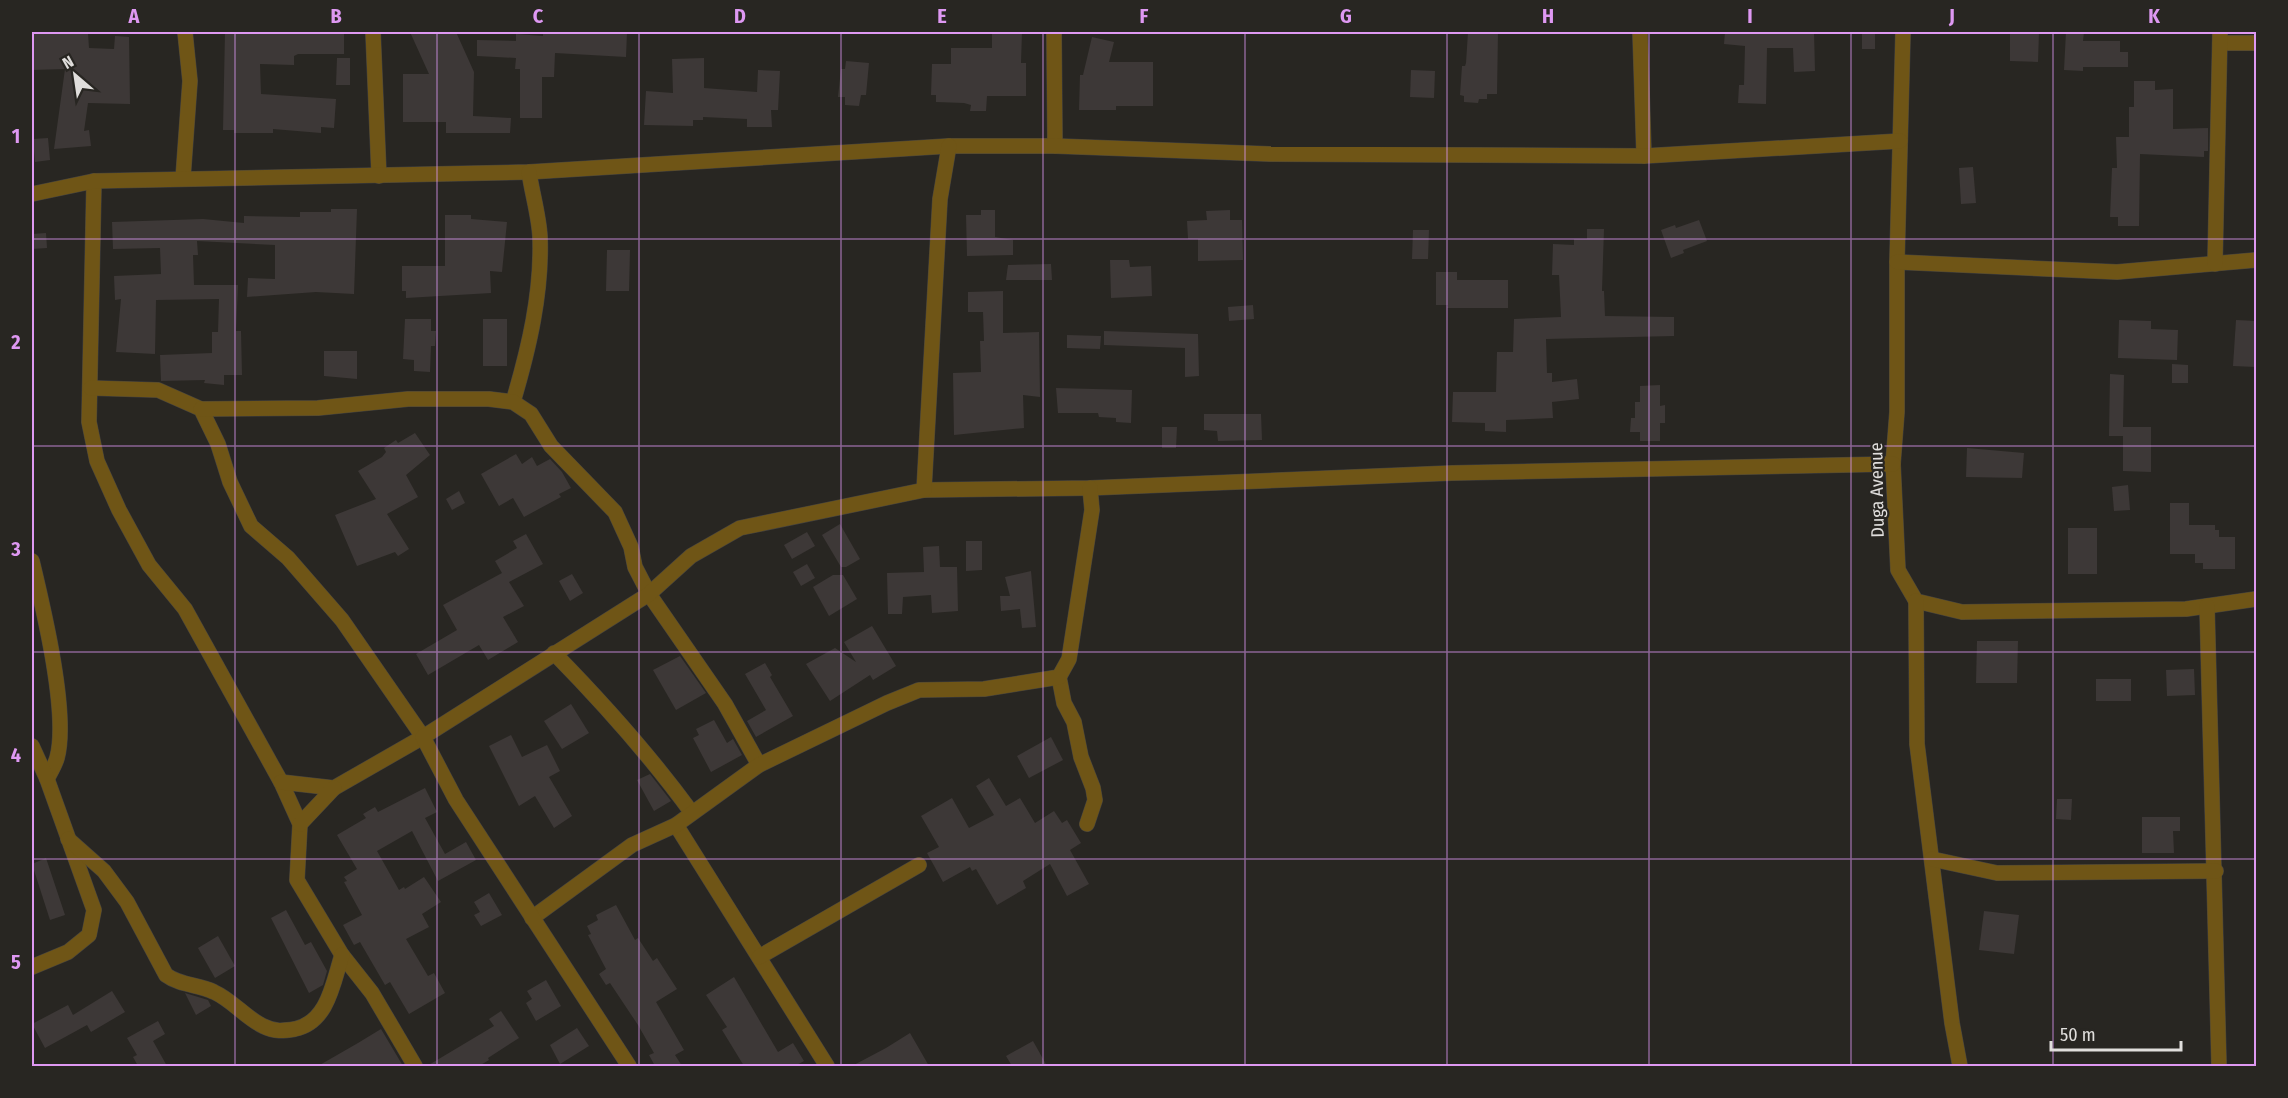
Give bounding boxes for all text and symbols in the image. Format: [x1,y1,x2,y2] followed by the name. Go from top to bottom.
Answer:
[128,4,141,28] text: A
[330,4,342,28] text: B
[533,4,544,28] text: C
[734,4,746,28] text: D
[937,4,947,28] text: E
[1140,4,1149,28] text: F
[1340,4,1352,28] text: G
[1542,4,1554,28] text: H
[1747,4,1753,28] text: I
[1948,4,1955,28] text: J
[2148,4,2160,28] text: K
[45,45,105,105] north arrow
[59,52,77,73] text: N
[12,124,20,148] text: 1
[10,330,21,354] text: 2
[1865,442,1889,538] street label: Duga Avenue
[10,537,21,561] text: 3
[11,743,21,767] text: 4
[11,950,21,974] text: 5
[2051,1014,2182,1052] scale bar
[2060,1024,2096,1046] text: 50 m

